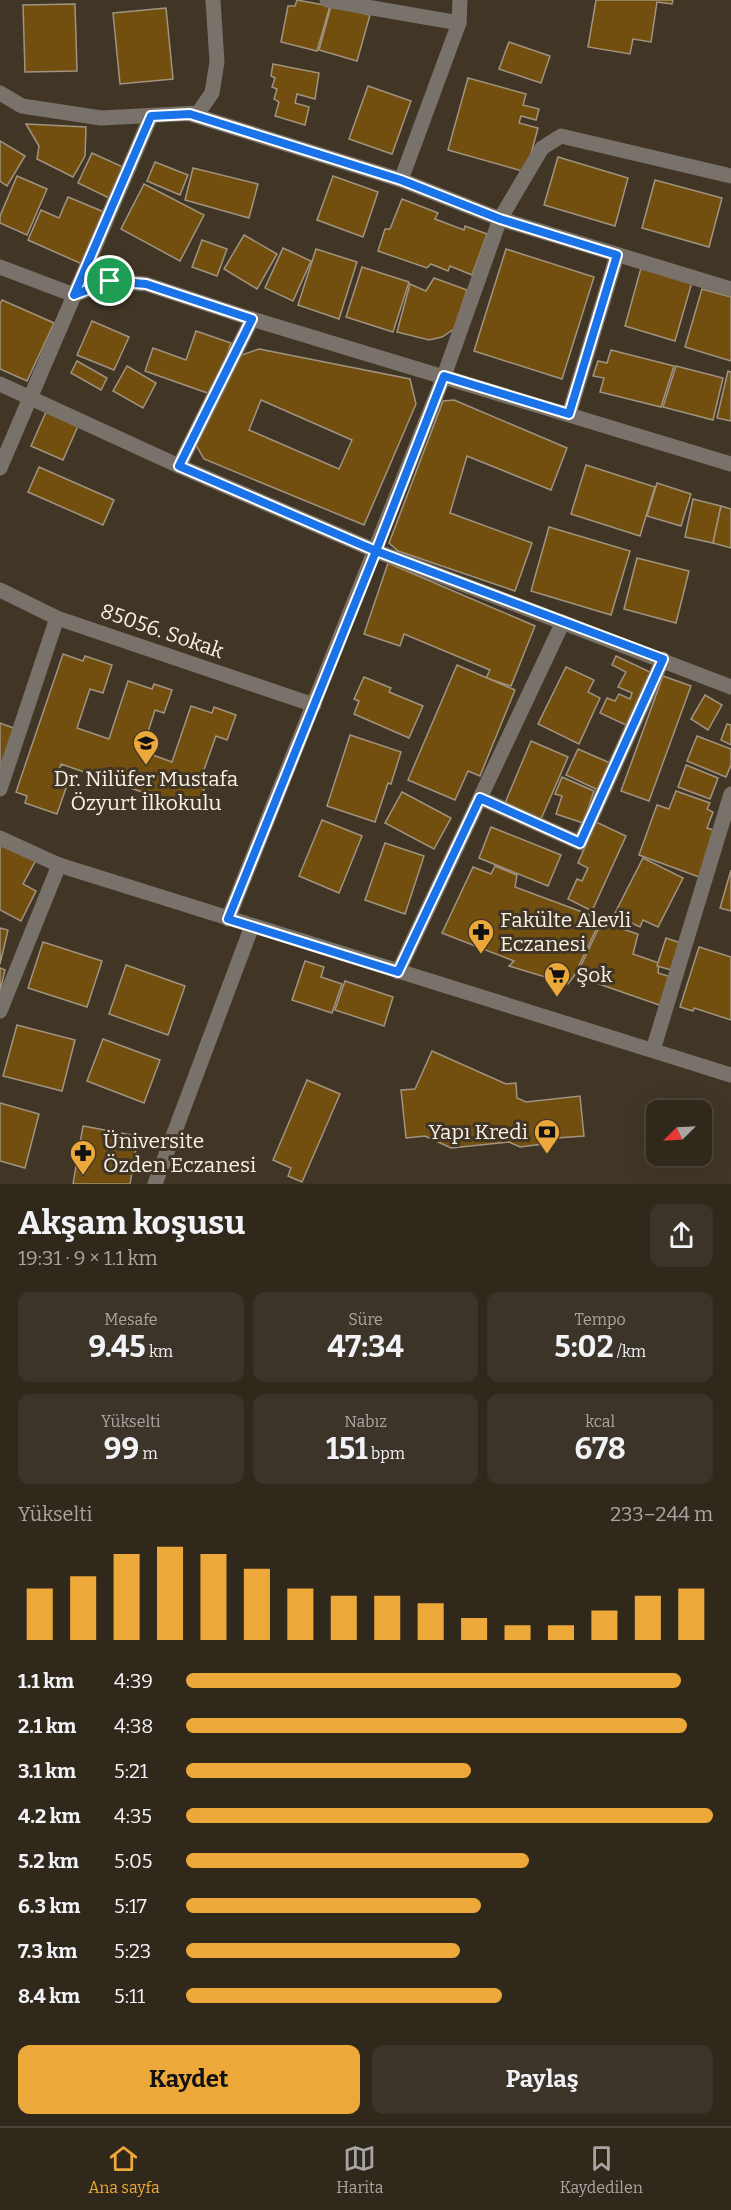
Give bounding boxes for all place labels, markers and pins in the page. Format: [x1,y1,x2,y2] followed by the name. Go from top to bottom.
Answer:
[84,255,135,306] pin
[131,728,161,766] school or university icon: Dr. Nilüfer Mustafa Özyurt İlkokulu
[54,766,239,816] place label: Dr. Nilüfer Mustafa Özyurt İlkokulu
[500,907,631,957] place label: Fakülte Alevli Eczanesi
[466,917,496,955] pharmacy icon: Fakülte Alevli Eczanesi
[542,960,572,998] supermarket icon: Şok
[576,962,612,988] place label: Şok
[532,1117,562,1155] bank icon: Yapı Kredi
[428,1119,528,1145] place label: Yapı Kredi
[103,1128,256,1178] place label: Üniversite Özden Eczanesi
[68,1138,98,1176] pharmacy icon: Üniversite Özden Eczanesi

